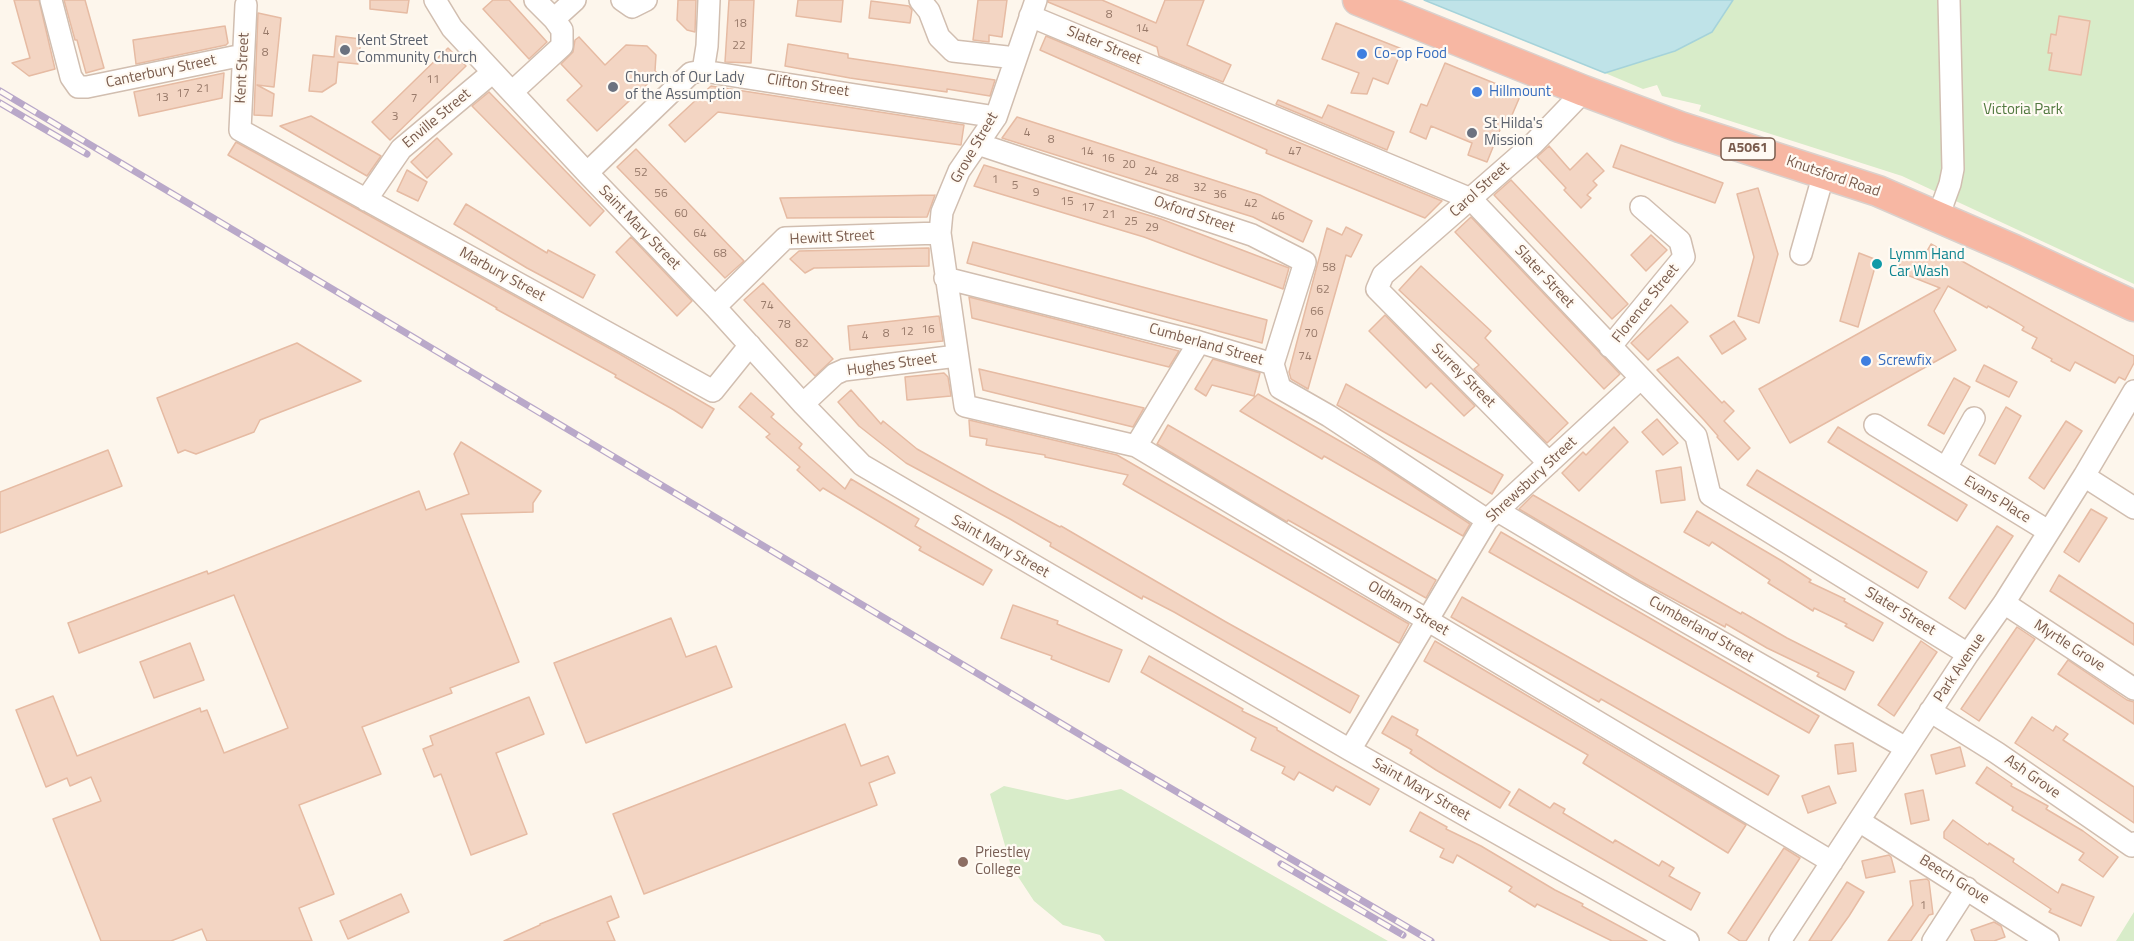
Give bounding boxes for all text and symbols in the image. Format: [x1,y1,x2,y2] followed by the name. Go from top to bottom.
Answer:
[1106,8,1112,22] house number: 8
[733,17,747,31] house number: 18
[1135,22,1149,36] house number: 14
[1064,23,1144,69] street label: Slater Street
[263,25,269,39] house number: 4
[232,32,254,104] street label: Kent Street
[357,32,477,67] place label: Kent Street Community Church
[732,39,746,53] house number: 22
[338,43,352,57] marker: Kent Street Community Church
[1374,45,1447,63] place label: Co-op Food
[262,46,268,60] house number: 8
[1355,47,1369,61] marker: Co-op Food
[104,52,218,92] street label: Canterbury Street
[625,69,745,104] place label: Church of Our Lady of the Assumption
[766,71,850,101] street label: Clifton Street
[426,73,440,87] house number: 11
[606,80,620,94] marker: Church of Our Lady of the Assumption
[196,82,210,96] house number: 21
[1489,83,1551,101] place label: Hillmount
[399,85,475,153] street label: Enville Street
[1470,85,1484,99] marker: Hillmount
[176,87,190,101] house number: 17
[155,91,169,105] house number: 13
[411,92,417,106] house number: 7
[1983,101,2063,119] park label: Victoria Park
[948,109,1002,187] street label: Grove Street
[392,110,398,124] house number: 3
[1484,115,1543,150] place label: St Hilda's Mission
[1024,126,1030,140] house number: 4
[1465,126,1479,140] marker: St Hilda's Mission
[1048,133,1054,147] house number: 8
[1721,138,1775,160] road number: A5061
[1080,145,1094,159] house number: 14
[1288,145,1302,159] house number: 47
[1101,152,1115,166] house number: 16
[1784,153,1882,201] street label: Knutsford Road
[1122,158,1136,172] house number: 20
[1446,159,1514,221] street label: Carol Street
[1144,165,1158,179] house number: 24
[634,166,648,180] house number: 52
[1165,172,1179,186] house number: 28
[992,173,998,187] house number: 1
[1012,179,1018,193] house number: 5
[1193,181,1207,195] house number: 32
[594,182,684,274] street label: Saint Mary Street
[1033,186,1039,200] house number: 9
[654,187,668,201] house number: 56
[1213,188,1227,202] house number: 36
[1151,193,1237,237] street label: Oxford Street
[1060,195,1074,209] house number: 15
[1244,197,1258,211] house number: 42
[1081,201,1095,215] house number: 17
[674,207,688,221] house number: 60
[1102,208,1116,222] house number: 21
[1271,210,1285,224] house number: 46
[1124,215,1138,229] house number: 25
[1145,221,1159,235] house number: 29
[693,227,707,241] house number: 64
[789,227,875,249] street label: Hewitt Street
[1510,242,1578,312] street label: Slater Street
[456,244,548,306] street label: Marbury Street
[1889,246,1965,281] place label: Lymm Hand Car Wash
[713,247,727,261] house number: 68
[1870,257,1884,271] marker: Lymm Hand Car Wash
[1322,261,1336,275] house number: 58
[1609,261,1683,347] street label: Florence Street
[1316,283,1330,297] house number: 62
[760,299,774,313] house number: 74
[1310,305,1324,319] house number: 66
[777,318,791,332] house number: 78
[1147,320,1265,370] street label: Cumberland Street
[921,323,935,337] house number: 16
[900,325,914,339] house number: 12
[883,327,889,341] house number: 8
[1304,327,1318,341] house number: 70
[862,329,868,343] house number: 4
[795,337,809,351] house number: 82
[1427,340,1499,412] street label: Surrey Street
[846,350,938,380] street label: Hughes Street
[1298,350,1312,364] house number: 74
[1878,352,1932,370] place label: Screwfix
[1859,354,1873,368] marker: Screwfix
[1483,433,1581,527] street label: Shrewsbury Street
[1960,473,2034,527] street label: Evans Place
[948,512,1052,582] street label: Saint Mary Street
[1364,578,1452,640] street label: Oldham Street
[1861,584,1939,640] street label: Slater Street
[1645,593,1757,667] street label: Cumberland Street
[2030,616,2108,676] street label: Myrtle Grove
[1930,630,1990,706] street label: Park Avenue
[2001,751,2063,803] street label: Ash Grove
[1369,755,1473,825] street label: Saint Mary Street
[975,844,1030,879] place label: Priestley College
[1916,851,1992,909] street label: Beech Grove
[956,855,970,869] marker: Priestley College
[1920,899,1926,913] house number: 1

